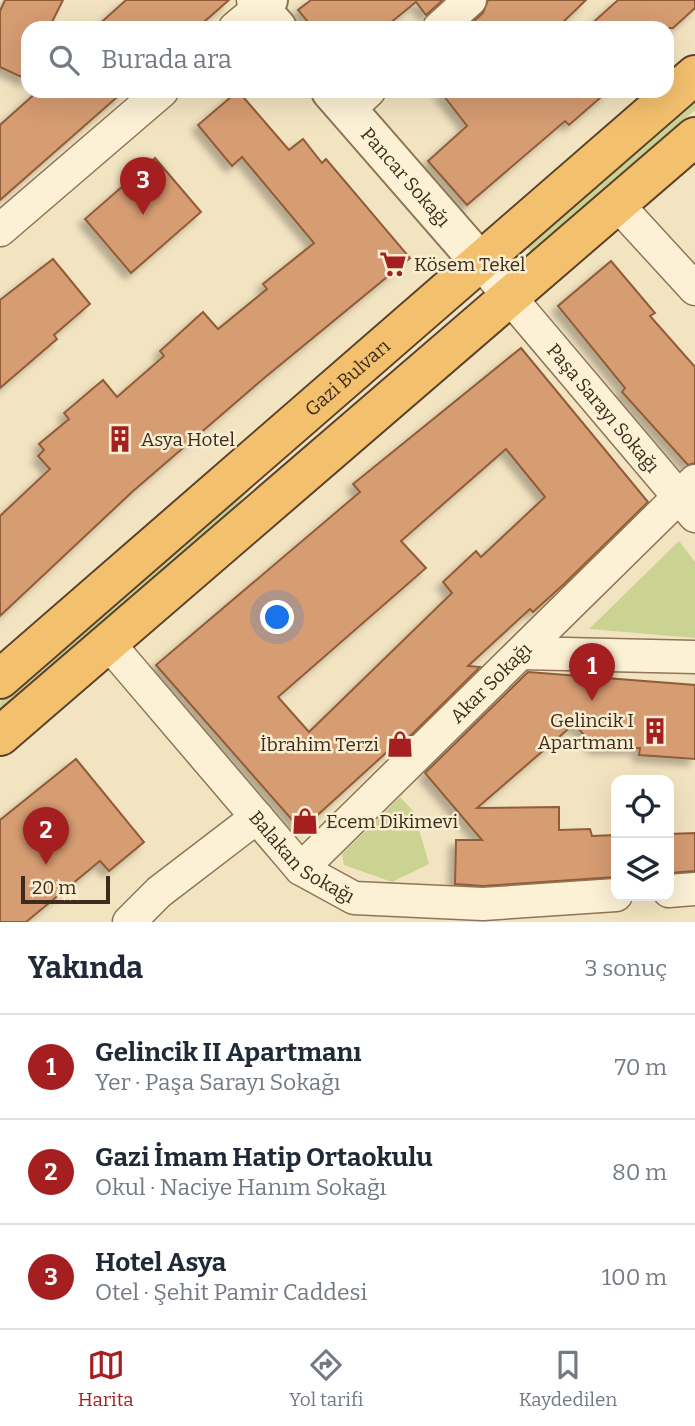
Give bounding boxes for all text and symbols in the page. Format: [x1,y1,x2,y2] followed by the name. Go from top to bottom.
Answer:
[21,21,674,98] search box
[45,41,83,79] icon: search
[101,44,232,75] text: Burada ara
[356,123,456,232] street label: Pancar Sokağı
[120,157,166,215] pin: 3
[378,249,408,279] supermarket icon: Kösem Tekel
[414,253,526,276] place label: Kösem Tekel
[300,334,395,421] street label: Gazi Bulvarı
[542,339,665,477] street label: Paşa Sarayı Sokağı
[105,424,135,454] building icon: Asya Hotel
[141,428,235,451] place label: Asya Hotel
[260,600,294,634] your location
[445,637,536,727] street label: Akar Sokağı
[569,643,615,701] pin: 1
[538,709,634,754] place label: Gelincik I Apartmanı
[640,716,670,746] building icon: Gelincik I Apartmanı
[385,729,415,759] shop icon: İbrahim Terzi
[260,733,379,756] place label: İbrahim Terzi
[611,775,674,901] map controls
[611,775,674,838] button: locate
[245,806,359,908] street label: Balakan Sokağı
[290,806,320,836] shop icon: Ecem Dikimevi
[23,807,69,865] pin: 2
[326,810,458,833] place label: Ecem Dikimevi
[611,838,674,901] button: layers
[21,873,110,905] scale bar
[32,876,76,899] text: 20 m
[28,950,143,986] text: Yakında
[584,954,667,982] text: 3 sonuç
[95,1037,362,1068] text: Gelincik II Apartmanı
[46,1053,56,1081] text: 1
[615,1053,667,1081] text: 70 m
[95,1068,341,1096] text: Yer · Paşa Sarayı Sokağı
[95,1142,433,1173] text: Gazi İmam Hatip Ortaokulu
[45,1158,57,1186] text: 2
[612,1158,667,1186] text: 80 m
[95,1173,386,1201] text: Okul · Naciye Hanım Sokağı
[95,1247,226,1278] text: Hotel Asya
[44,1263,58,1291] text: 3
[602,1263,667,1291] text: 100 m
[95,1278,367,1306] text: Otel · Şehit Pamir Caddesi
[78,1346,134,1411] tab: Harita
[289,1346,363,1411] tab: Yol tarifi
[519,1346,617,1411] tab: Kaydedilen

